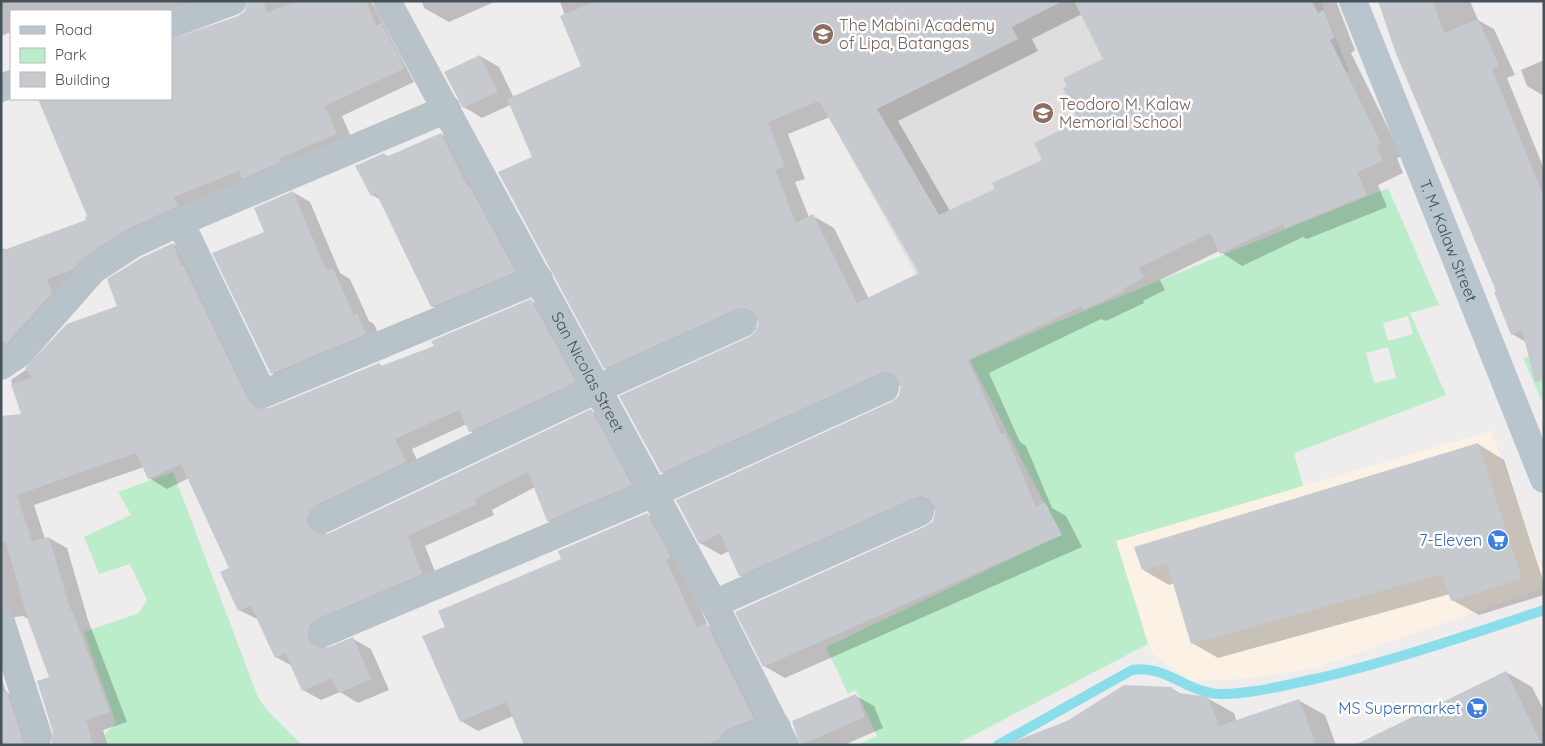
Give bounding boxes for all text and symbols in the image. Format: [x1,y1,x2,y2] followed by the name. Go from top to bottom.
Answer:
[10,10,172,100] legend
[839,15,995,53] place label: The Mabini Academy of Lipa, Batangas
[55,20,92,39] text: Road
[811,22,835,46] school or university icon: The Mabini Academy of Lipa, Batangas
[55,45,87,64] text: Park
[55,70,110,89] text: Building
[1059,94,1191,132] place label: Teodoro M. Kalaw Memorial School
[1031,101,1055,125] school or university icon: Teodoro M. Kalaw Memorial School
[1415,177,1482,305] street label: T. M. Kalaw Street
[547,308,629,436] street label: San Nicolas Street
[1486,528,1510,552] supermarket icon: 7-Eleven
[1419,530,1482,550] place label: 7-Eleven
[1465,696,1489,720] supermarket icon: MS Supermarket
[1338,698,1461,718] place label: MS Supermarket

